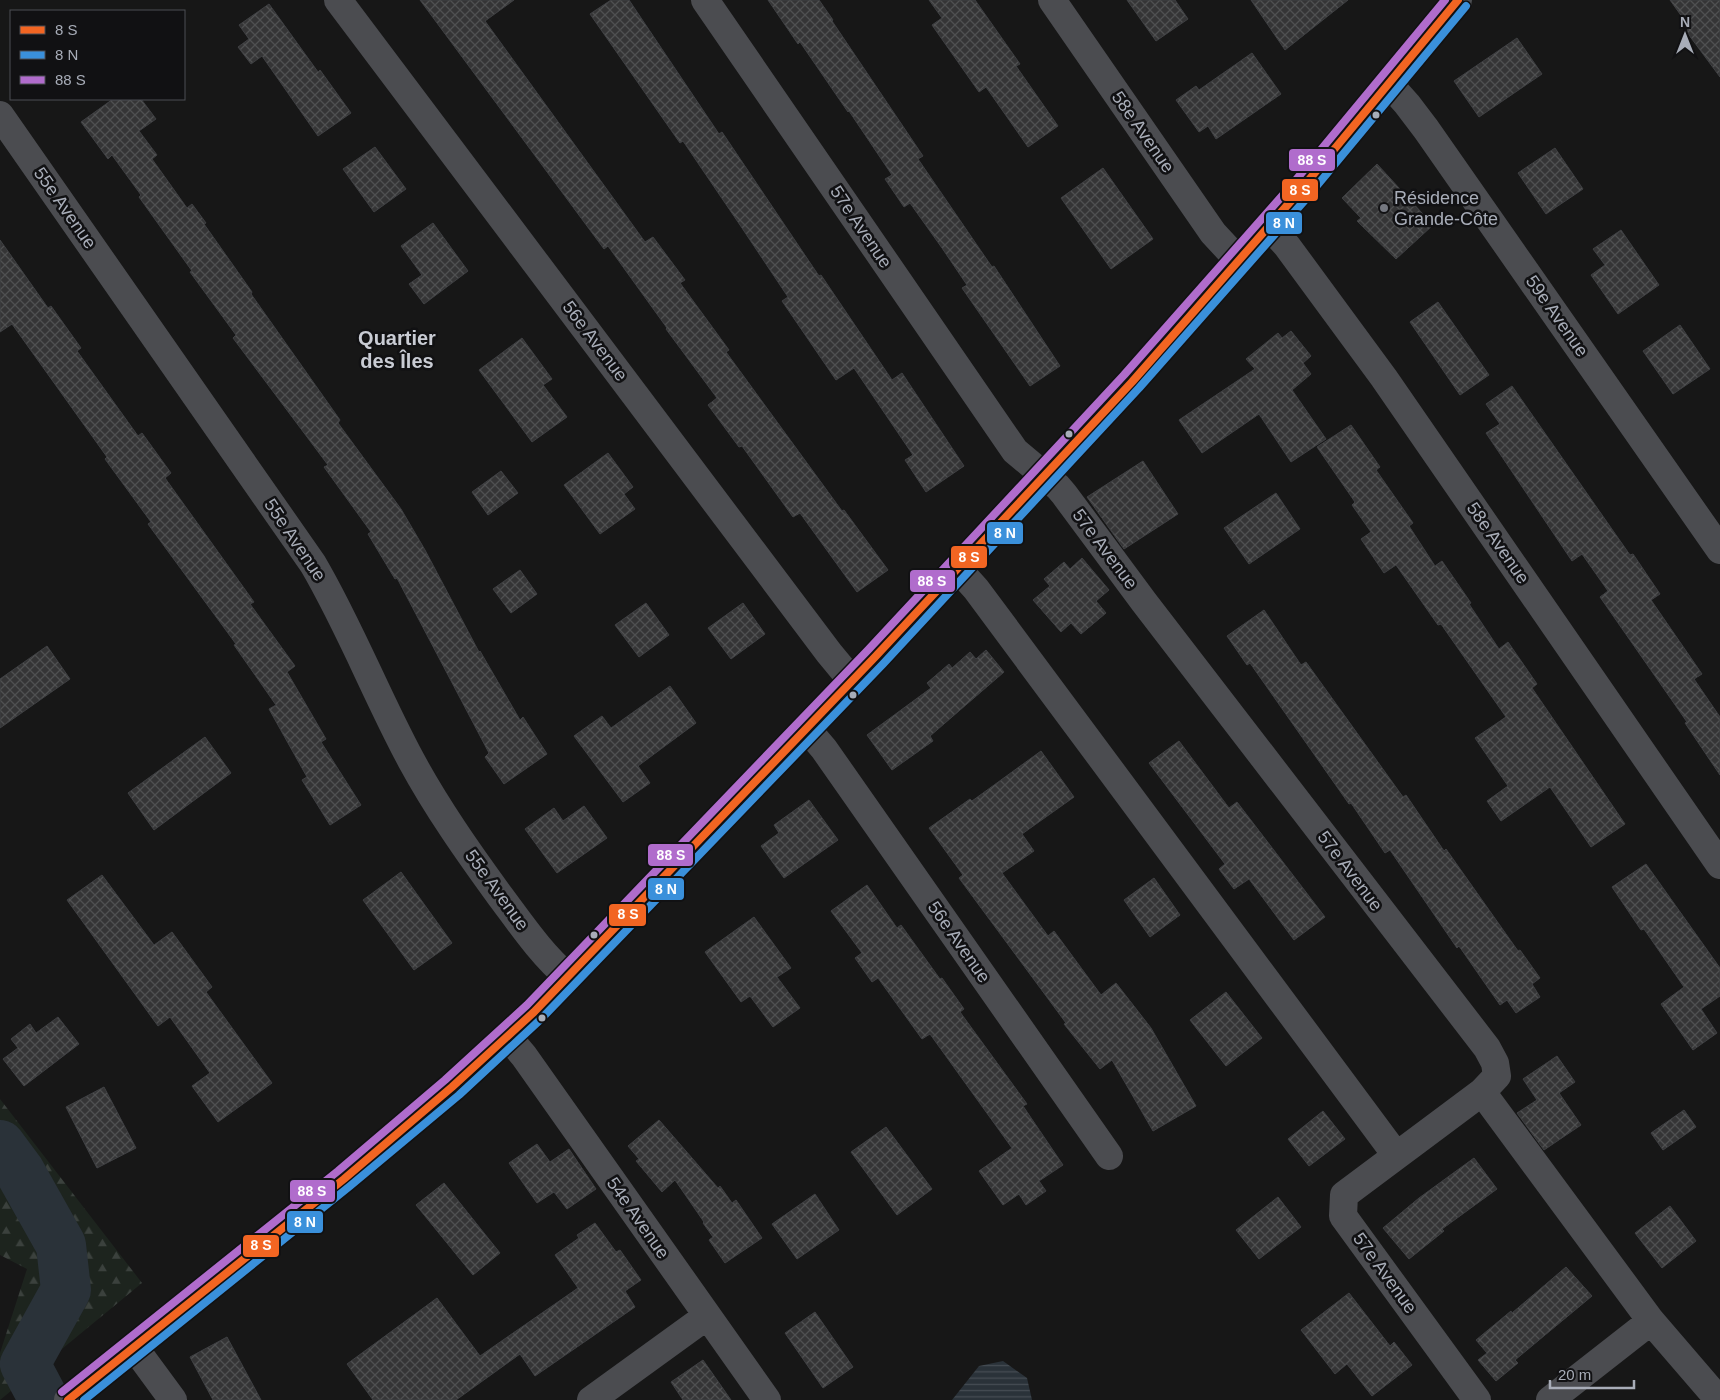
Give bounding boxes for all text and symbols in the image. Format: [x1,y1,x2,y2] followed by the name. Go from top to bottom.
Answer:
[10,10,185,100] legend
[1660,10,1710,60] north arrow
[1680,14,1690,30] text: N
[55,21,78,38] text: 8 S
[55,46,78,63] text: 8 N
[55,71,86,88] text: 88 S
[1108,87,1178,177] street label: 58e Avenue
[1371,110,1381,120] unlabelled marker
[1288,148,1336,172] line badge: 88 S
[1298,152,1326,168] text: 88 S
[30,163,100,253] street label: 55e Avenue
[1281,178,1319,202] line badge: 8 S
[826,182,896,272] street label: 57e Avenue
[1289,182,1311,198] text: 8 S
[1394,188,1498,229] place label: Résidence Grande-Côte
[1378,202,1390,214] marker: Résidence Grande-Côte
[1265,211,1303,235] line badge: 8 N
[1273,215,1295,231] text: 8 N
[1522,271,1592,361] street label: 59e Avenue
[558,297,632,385] street label: 56e Avenue
[358,327,436,372] district label: Quartier des Îles
[1064,429,1074,439] unlabelled marker
[260,495,330,585] street label: 55e Avenue
[1463,498,1533,588] street label: 58e Avenue
[1068,505,1142,593] street label: 57e Avenue
[986,521,1024,545] line badge: 8 N
[994,525,1016,541] text: 8 N
[950,545,988,569] line badge: 8 S
[958,549,980,565] text: 8 S
[909,569,956,593] line badge: 88 S
[918,573,946,589] text: 88 S
[848,690,858,700] unlabelled marker
[1313,827,1387,915] street label: 57e Avenue
[647,843,694,867] line badge: 88 S
[461,846,533,934] street label: 55e Avenue
[657,847,685,863] text: 88 S
[647,877,685,901] line badge: 8 N
[655,881,677,897] text: 8 N
[924,897,994,987] street label: 56e Avenue
[608,903,647,927] line badge: 8 S
[617,906,639,922] text: 8 S
[589,930,599,940] unlabelled marker
[537,1013,547,1023] unlabelled marker
[603,1173,673,1263] street label: 54e Avenue
[289,1179,336,1203] line badge: 88 S
[298,1183,326,1199] text: 88 S
[286,1210,324,1234] line badge: 8 N
[294,1214,316,1230] text: 8 N
[1349,1229,1421,1317] street label: 57e Avenue
[242,1234,280,1258] line badge: 8 S
[250,1237,272,1253] text: 8 S
[1550,1358,1634,1390] scale bar
[1558,1366,1591,1383] text: 20 m

